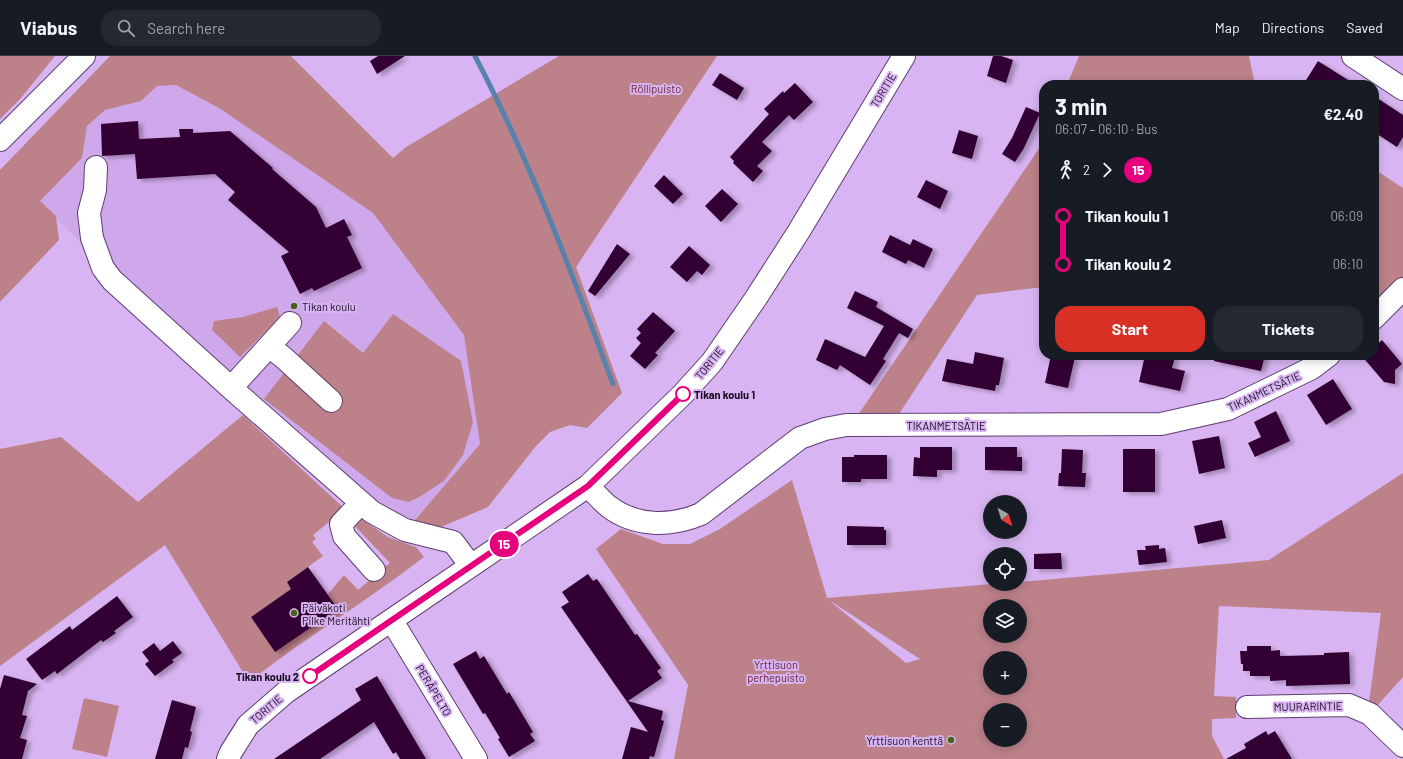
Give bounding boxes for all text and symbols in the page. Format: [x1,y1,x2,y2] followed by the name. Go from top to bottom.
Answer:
[101,10,381,46] search box
[20,16,77,39] text: Viabus
[115,17,137,39] icon: search
[147,19,225,37] text: Search here
[1215,19,1240,36] text: Map
[1262,19,1324,36] text: Directions
[1346,19,1383,36] text: Saved
[868,70,899,110] street label: TORITIE
[631,82,681,95] park label: Röllipuisto
[1055,93,1107,119] text: 3 min
[1323,105,1363,123] text: €2.40
[1055,121,1157,137] text: 06:07 – 06:10 · Bus
[1055,159,1077,181] icon: walk
[1096,159,1118,181] icon: forward
[1132,161,1144,178] text: 15
[1083,162,1090,178] text: 2
[1085,207,1168,225] text: Tikan koulu 1
[1330,208,1363,224] text: 06:09
[1085,255,1171,273] text: Tikan koulu 2
[1333,256,1363,272] text: 06:10
[302,300,356,313] place label: Tikan koulu
[289,301,299,311] marker: Tikan koulu
[1055,306,1205,352] button: Start
[1213,306,1363,352] button: Tickets
[692,344,726,382] street label: TORITIE
[1225,367,1303,414] street label: TIKANMETSÄTIE
[675,386,691,402] marker: Tikan koulu 1
[694,388,755,401] place label: Tikan koulu 1
[906,418,986,432] street label: TIKANMETSÄTIE
[983,495,1027,539] north arrow
[983,495,1027,747] map controls
[486,531,522,557] line badge: 15
[498,535,510,552] text: 15
[983,547,1027,591] button: locate
[983,599,1027,643] button: layers
[302,601,370,627] place label: Päiväkoti Pilke Meritähti
[289,608,299,618] marker: Päiväkoti Pilke Meritähti
[983,651,1027,695] button: +
[747,658,805,684] park label: Yrttisuon perhepuisto
[413,661,455,718] street label: PERÄPELTO
[302,668,318,684] marker: Tikan koulu 2
[236,670,299,683] place label: Tikan koulu 2
[247,692,285,726] street label: TORITIE
[1274,699,1343,713] street label: MUURARINTIE
[983,703,1027,747] button: −
[866,734,943,747] place label: Yrttisuon kenttä
[946,735,956,745] marker: Yrttisuon kenttä

